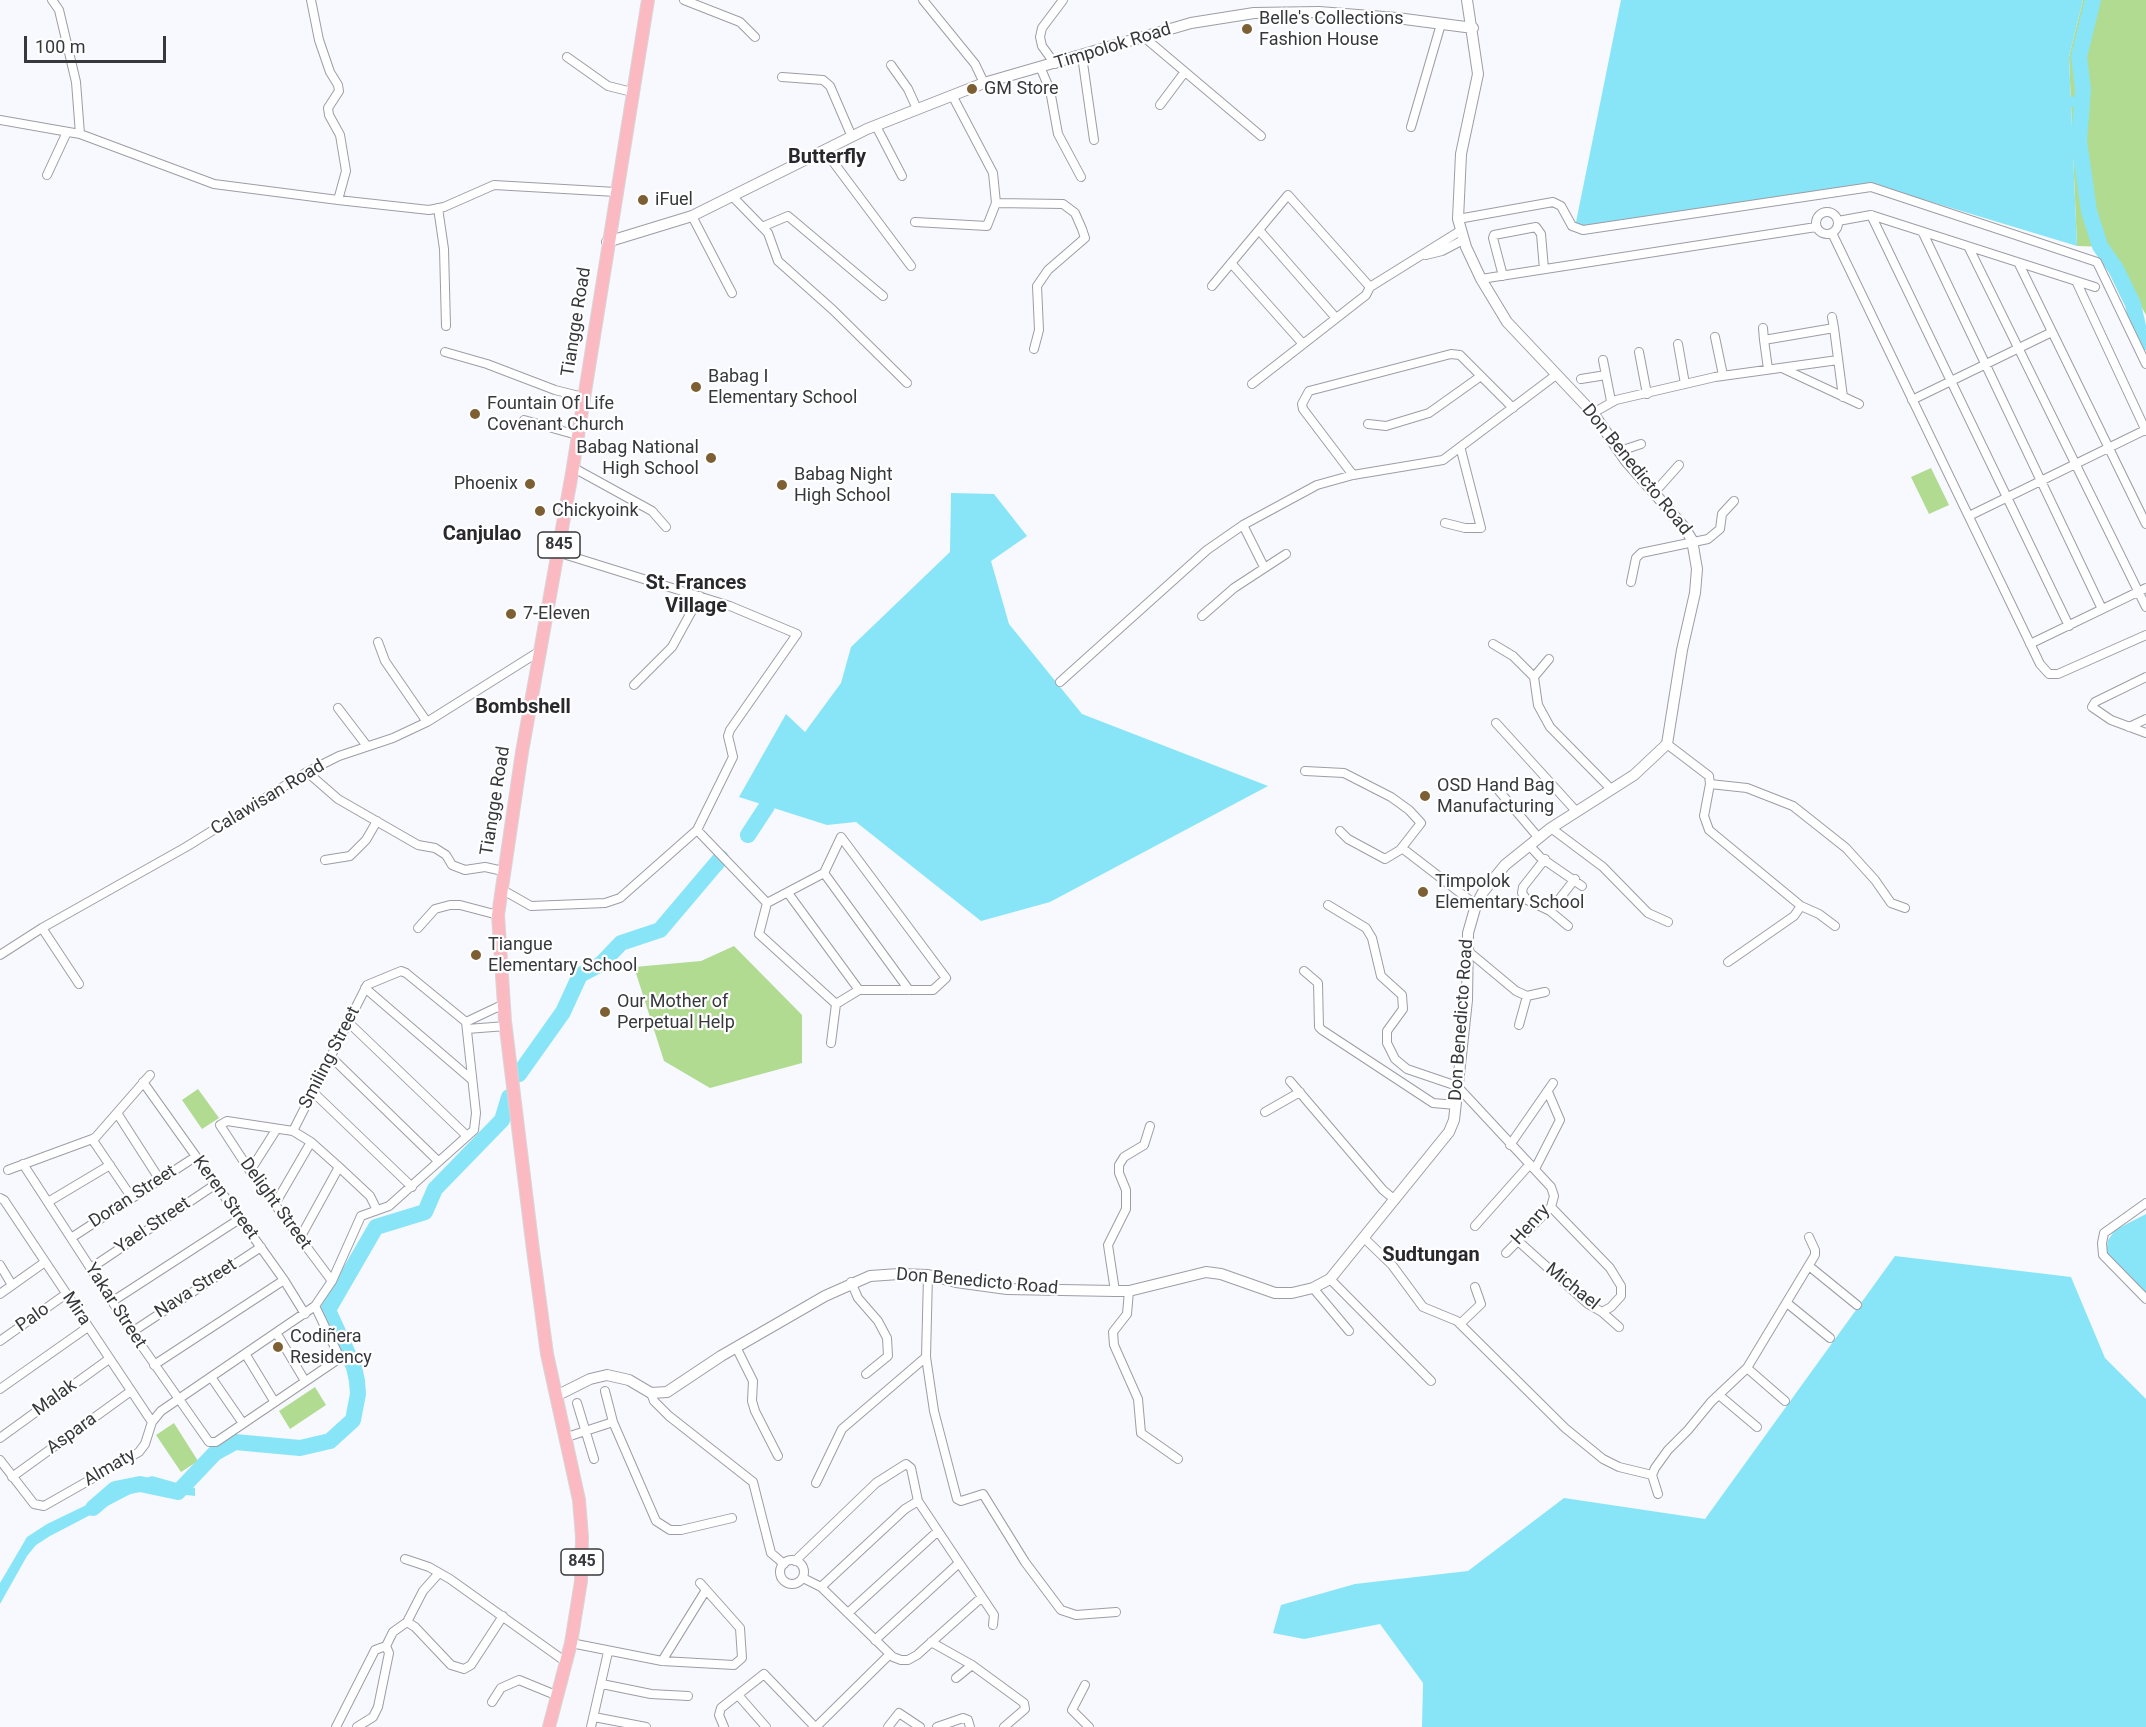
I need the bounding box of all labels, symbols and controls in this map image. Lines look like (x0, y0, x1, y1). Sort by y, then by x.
place label: Belle's Collections Fashion House (1259, 8, 1404, 50)
street label: Timpolok Road (1052, 19, 1174, 75)
marker: Belle's Collections Fashion House (1240, 22, 1254, 36)
scale bar (27, 24, 170, 62)
text: 100 m (35, 36, 86, 57)
place label: GM Store (984, 78, 1059, 100)
marker: GM Store (965, 82, 979, 96)
district label: Butterfly (788, 146, 866, 170)
place label: iFuel (655, 189, 693, 211)
marker: iFuel (636, 193, 650, 207)
street label: Tiangge Road (558, 266, 596, 378)
place label: Babag I Elementary School (708, 366, 857, 409)
marker: Babag I Elementary School (689, 380, 703, 394)
place label: Fountain Of Life Covenant Church (487, 393, 624, 436)
street label: Don Benedicto Road (1576, 400, 1696, 540)
marker: Fountain Of Life Covenant Church (468, 407, 482, 421)
place label: Babag National High School (576, 437, 699, 480)
marker: Babag National High School (704, 451, 718, 465)
place label: Babag Night High School (794, 464, 893, 506)
place label: Phoenix (454, 473, 518, 495)
marker: Phoenix (523, 477, 537, 491)
marker: Babag Night High School (775, 478, 789, 492)
place label: Chickyoink (552, 500, 639, 522)
marker: Chickyoink (533, 504, 547, 518)
district label: Canjulao (443, 523, 521, 547)
road number: 845 (538, 532, 580, 558)
district label: St. Frances Village (646, 572, 746, 619)
place label: 7-Eleven (523, 603, 590, 625)
marker: 7-Eleven (504, 607, 518, 621)
district label: Bombshell (475, 696, 571, 720)
street label: Tiangge Road (477, 745, 515, 857)
street label: Calawisan Road (207, 756, 329, 840)
place label: OSD Hand Bag Manufacturing (1437, 775, 1555, 818)
marker: OSD Hand Bag Manufacturing (1418, 789, 1432, 803)
place label: Timpolok Elementary School (1435, 871, 1584, 914)
marker: Timpolok Elementary School (1416, 885, 1430, 899)
place label: Tiangue Elementary School (488, 934, 637, 976)
street label: Don Benedicto Road (1446, 938, 1478, 1102)
marker: Tiangue Elementary School (469, 948, 483, 962)
place label: Our Mother of Perpetual Help (617, 991, 735, 1034)
street label: Smiling Street (295, 1003, 365, 1113)
marker: Our Mother of Perpetual Help (598, 1005, 612, 1019)
street label: Keren Street (187, 1152, 263, 1244)
street label: Delight Street (235, 1154, 315, 1254)
street label: Doran Street (85, 1161, 181, 1233)
street label: Yael Street (111, 1193, 195, 1259)
street label: Henry (1507, 1200, 1555, 1250)
district label: Sudtungan (1382, 1244, 1480, 1268)
street label: Nava Street (151, 1255, 241, 1323)
street label: Yakar Street (80, 1259, 150, 1353)
street label: Michael (1541, 1259, 1603, 1315)
street label: Don Benedicto Road (895, 1264, 1059, 1300)
street label: Mira (57, 1288, 95, 1330)
street label: Palo (12, 1299, 54, 1337)
place label: Codiñera Residency (290, 1326, 372, 1368)
marker: Codiñera Residency (271, 1340, 285, 1354)
street label: Malak (29, 1375, 81, 1421)
street label: Aspara (43, 1409, 101, 1459)
street label: Almaty (80, 1445, 140, 1491)
road number: 845 (561, 1549, 603, 1575)

